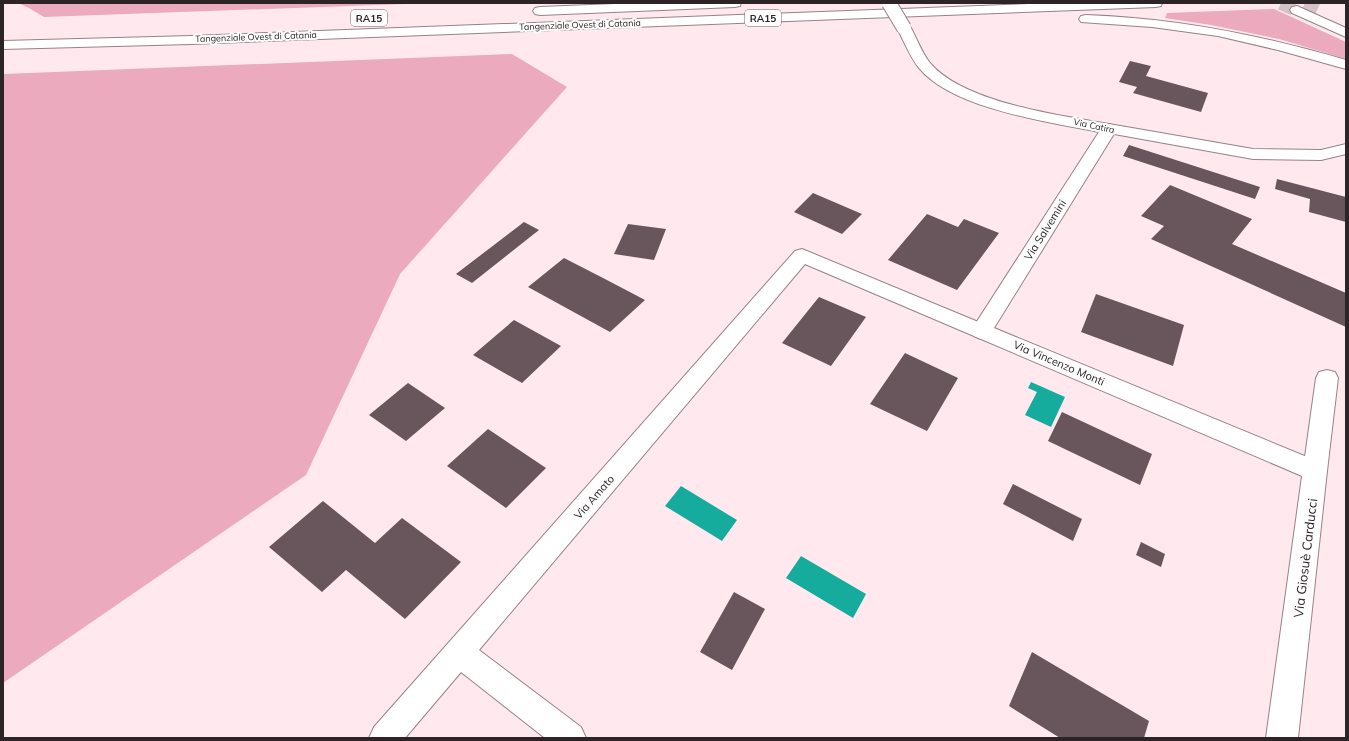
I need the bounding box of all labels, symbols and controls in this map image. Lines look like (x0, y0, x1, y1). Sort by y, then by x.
road number: RA15 (351, 10, 387, 26)
road number: RA15 (745, 10, 781, 26)
street label: Tangenziale Ovest di Catania (519, 17, 641, 32)
street label: Tangenziale Ovest di Catania (195, 29, 317, 44)
street label: Via Catira (1073, 116, 1116, 135)
street label: Via Salvemini (1021, 197, 1069, 263)
street label: Via Vincenzo Monti (1011, 337, 1107, 389)
street label: Via Amato (571, 472, 617, 522)
street label: Via Giosuè Carducci (1290, 497, 1320, 619)

